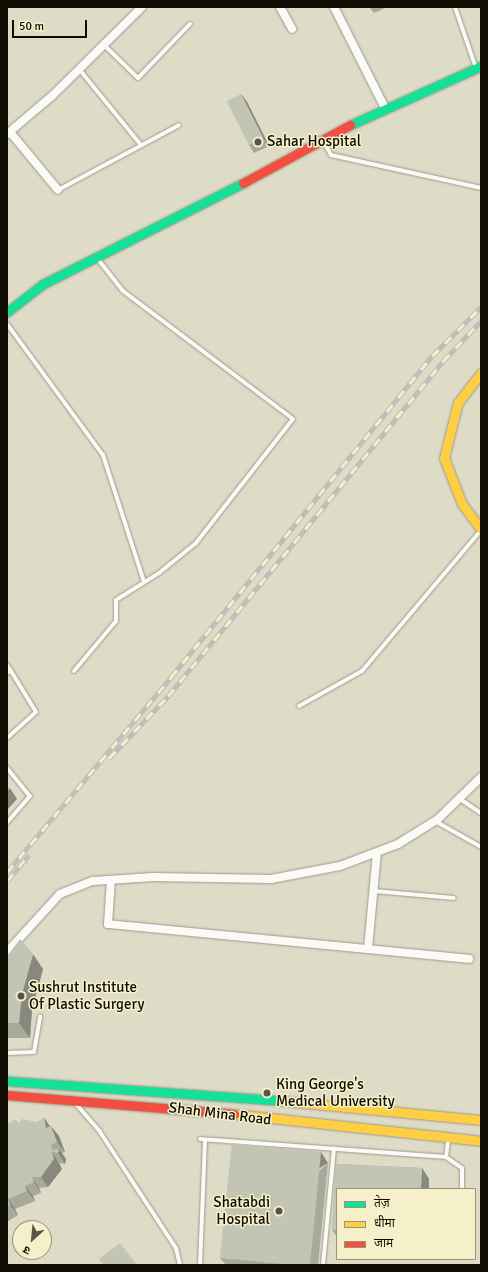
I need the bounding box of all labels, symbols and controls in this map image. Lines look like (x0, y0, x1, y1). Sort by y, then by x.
scale bar (14, 12, 89, 38)
text: 50 m (19, 19, 44, 34)
place label: Sahar Hospital (267, 133, 361, 151)
marker: Sahar Hospital (252, 136, 264, 148)
place label: Sushrut Institute Of Plastic Surgery (29, 978, 144, 1013)
marker: Sushrut Institute Of Plastic Surgery (16, 991, 26, 1001)
place label: King George's Medical University (276, 1075, 395, 1110)
marker: King George's Medical University (261, 1087, 273, 1099)
street label: Shah Mina Road (168, 1099, 272, 1129)
legend (336, 1188, 476, 1260)
place label: Shatabdi Hospital (213, 1193, 270, 1228)
text: तेज़ (374, 1196, 390, 1211)
marker: Shatabdi Hospital (273, 1205, 285, 1217)
text: धीमा (374, 1216, 395, 1231)
north arrow (12, 1220, 52, 1260)
text: जाम (374, 1236, 393, 1251)
text: उ (21, 1243, 33, 1257)

